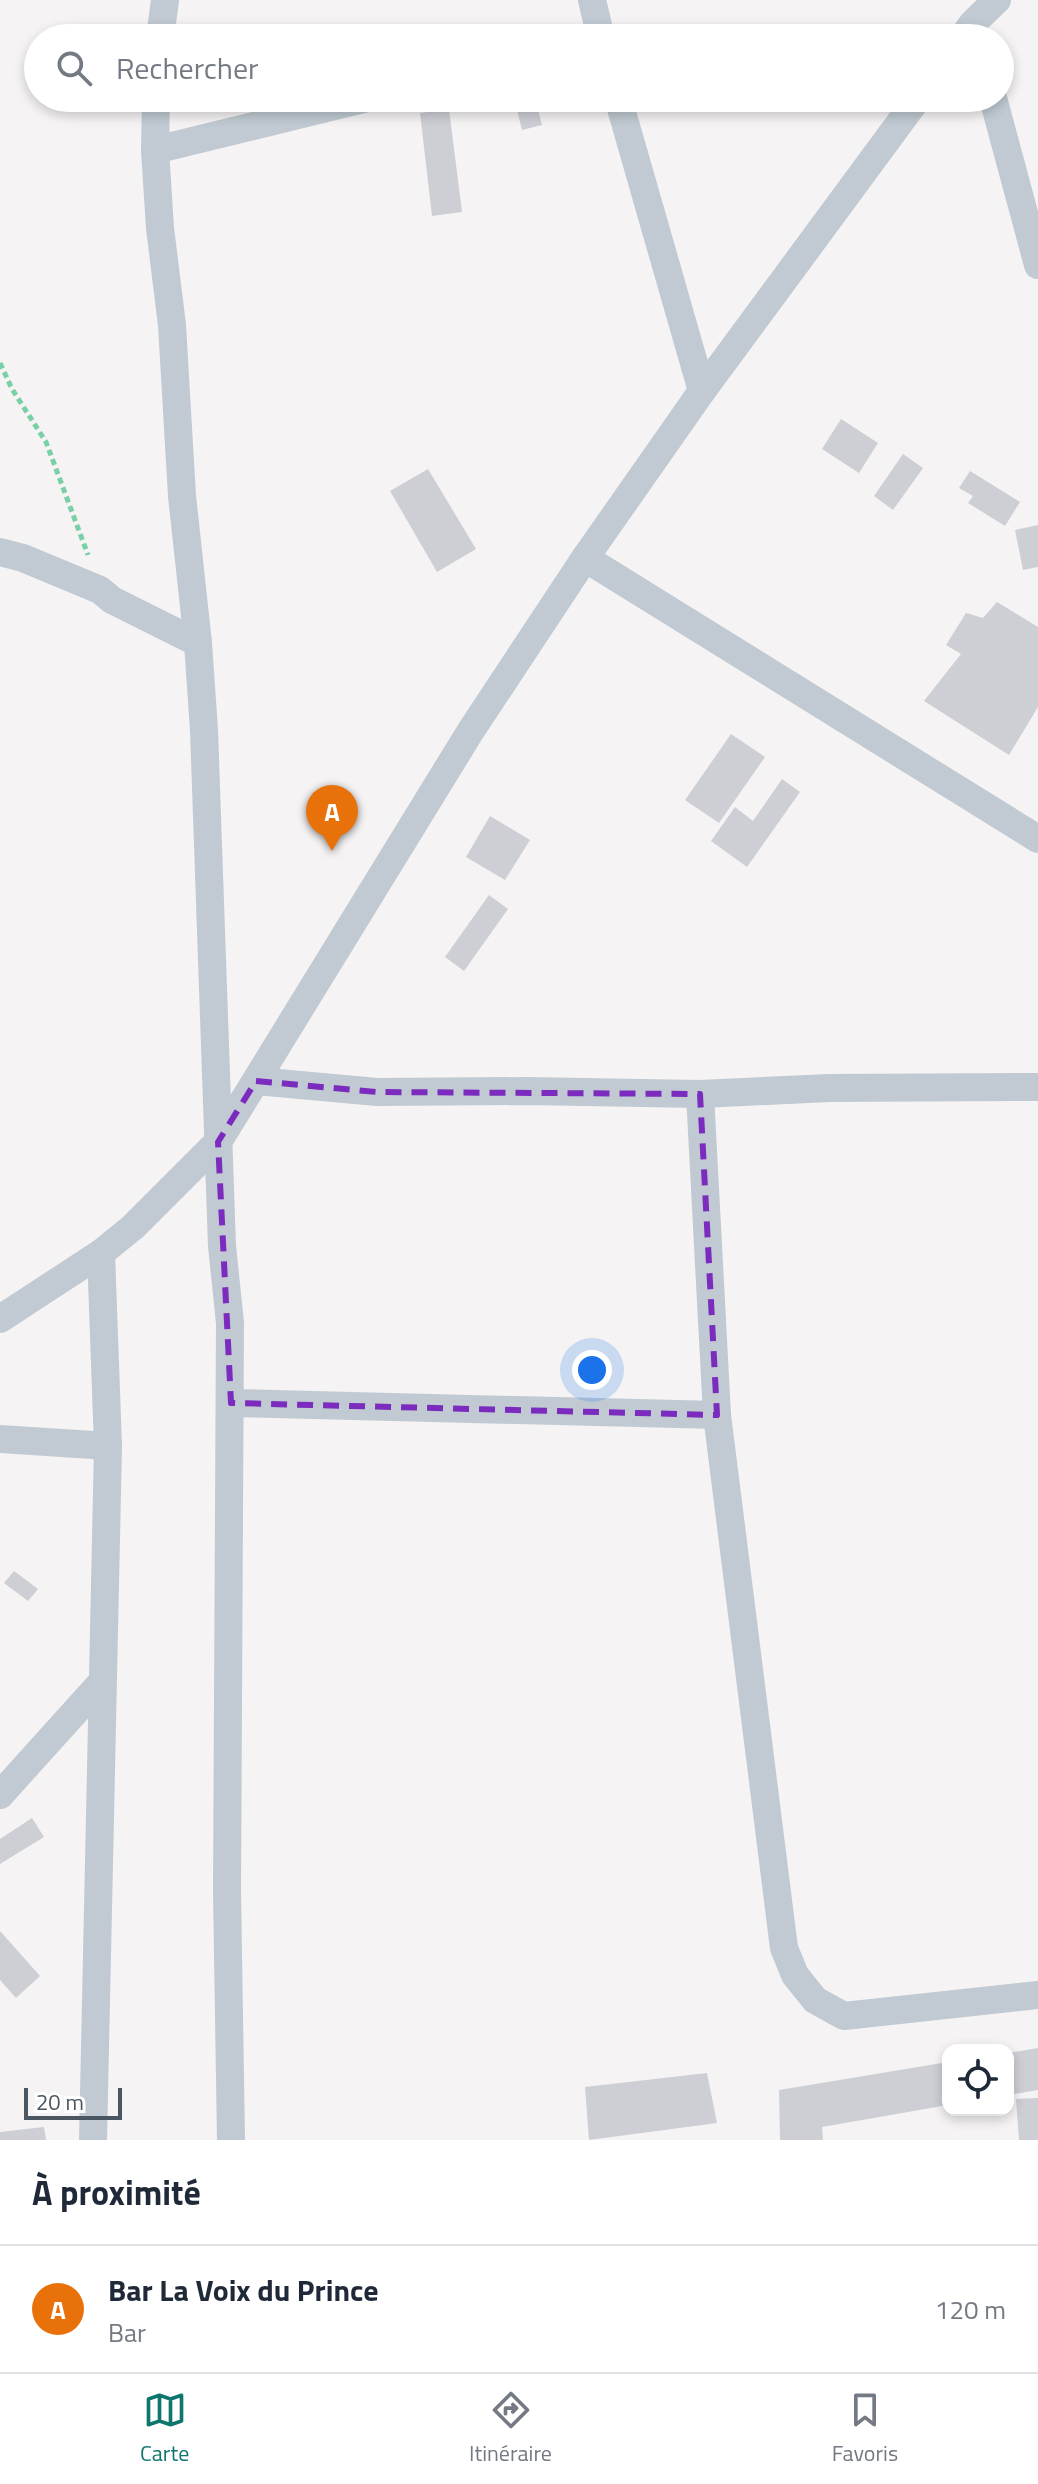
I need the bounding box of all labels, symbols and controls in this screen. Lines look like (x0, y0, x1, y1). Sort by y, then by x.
search box (24, 24, 1014, 112)
text: Rechercher (116, 45, 259, 91)
icon: search (52, 46, 96, 90)
pin: A (306, 785, 358, 851)
your location (572, 1350, 612, 1390)
map controls (942, 2044, 1014, 2116)
button: locate (942, 2044, 1014, 2116)
scale bar (24, 2084, 122, 2120)
text: 20 m (36, 2085, 84, 2119)
text: À proximité (32, 2166, 201, 2218)
text: Bar La Voix du Prince (108, 2267, 379, 2313)
text: A (50, 2290, 66, 2329)
text: 120 m (935, 2290, 1006, 2329)
text: Bar (108, 2313, 146, 2352)
tab: Carte (140, 2388, 189, 2470)
tab: Itinéraire (469, 2388, 552, 2470)
tab: Favoris (832, 2388, 898, 2470)

